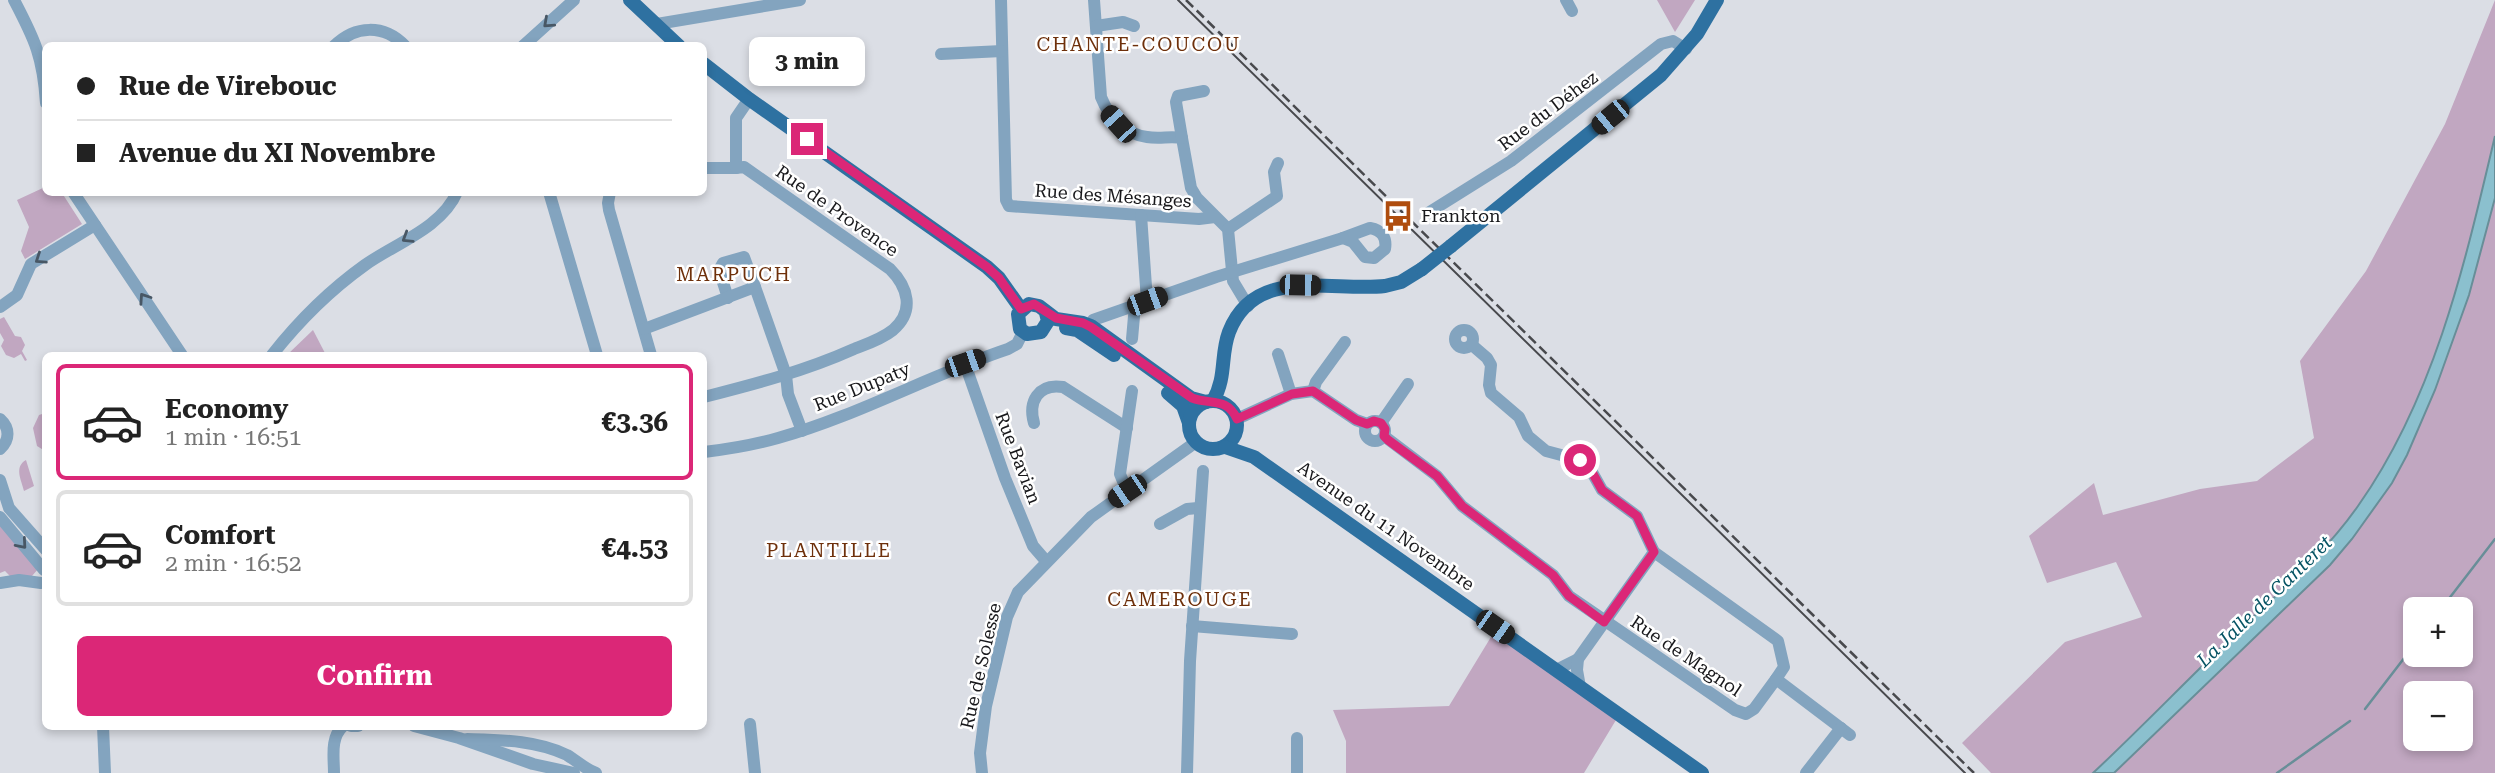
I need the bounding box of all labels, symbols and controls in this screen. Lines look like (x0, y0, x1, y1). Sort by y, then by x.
one-way arrow (543, 15, 556, 27)
district label: CHANTE-COUCOU (1037, 33, 1241, 56)
callout: 3 min (749, 38, 865, 86)
text: 3 min (775, 48, 839, 75)
street label: Rue du Déhez (1494, 66, 1602, 155)
text: Rue de Virebouc (119, 71, 337, 101)
car (1588, 96, 1633, 138)
car (1097, 101, 1140, 147)
route end (791, 123, 823, 155)
text: Avenue du XI Novembre (119, 138, 436, 168)
street label: Rue de Provence (772, 160, 903, 261)
street label: Rue des Mésanges (1034, 180, 1192, 211)
bus stop icon: Frankton (1381, 199, 1415, 233)
place label: Frankton (1421, 205, 1501, 226)
one-way arrow (402, 229, 415, 242)
one-way arrow (35, 251, 48, 263)
district label: MARPUCH (676, 263, 792, 286)
car (1279, 274, 1322, 296)
car (1124, 284, 1171, 318)
one-way arrow (139, 293, 152, 306)
car (942, 346, 989, 380)
street label: Rue Dupaty (811, 358, 913, 415)
icon: car (81, 391, 144, 454)
text: Economy (165, 394, 288, 424)
text: €3.36 (602, 407, 668, 437)
street label: Rue Bavian (991, 409, 1046, 507)
text: 1 min · 16:51 (165, 424, 302, 451)
route start (1564, 444, 1596, 476)
street label: Avenue du 11 Novembre (1294, 457, 1479, 595)
car (1104, 471, 1151, 511)
icon: car (81, 517, 144, 580)
text: Comfort (165, 520, 275, 550)
water label: La Jalle de Canteret (2191, 531, 2337, 673)
text: €4.53 (602, 533, 668, 563)
one-way arrow (13, 536, 26, 549)
district label: PLANTILLE (766, 539, 892, 562)
text: 2 min · 16:52 (165, 550, 302, 577)
district label: CAMEROUGE (1107, 588, 1253, 611)
map controls (2403, 597, 2473, 751)
button: + (2403, 597, 2473, 667)
street label: Rue de Solesse (956, 601, 1005, 731)
car (1472, 606, 1519, 648)
street label: Rue de Magnol (1627, 611, 1746, 701)
button: Confirm (77, 636, 672, 716)
button: − (2403, 681, 2473, 751)

